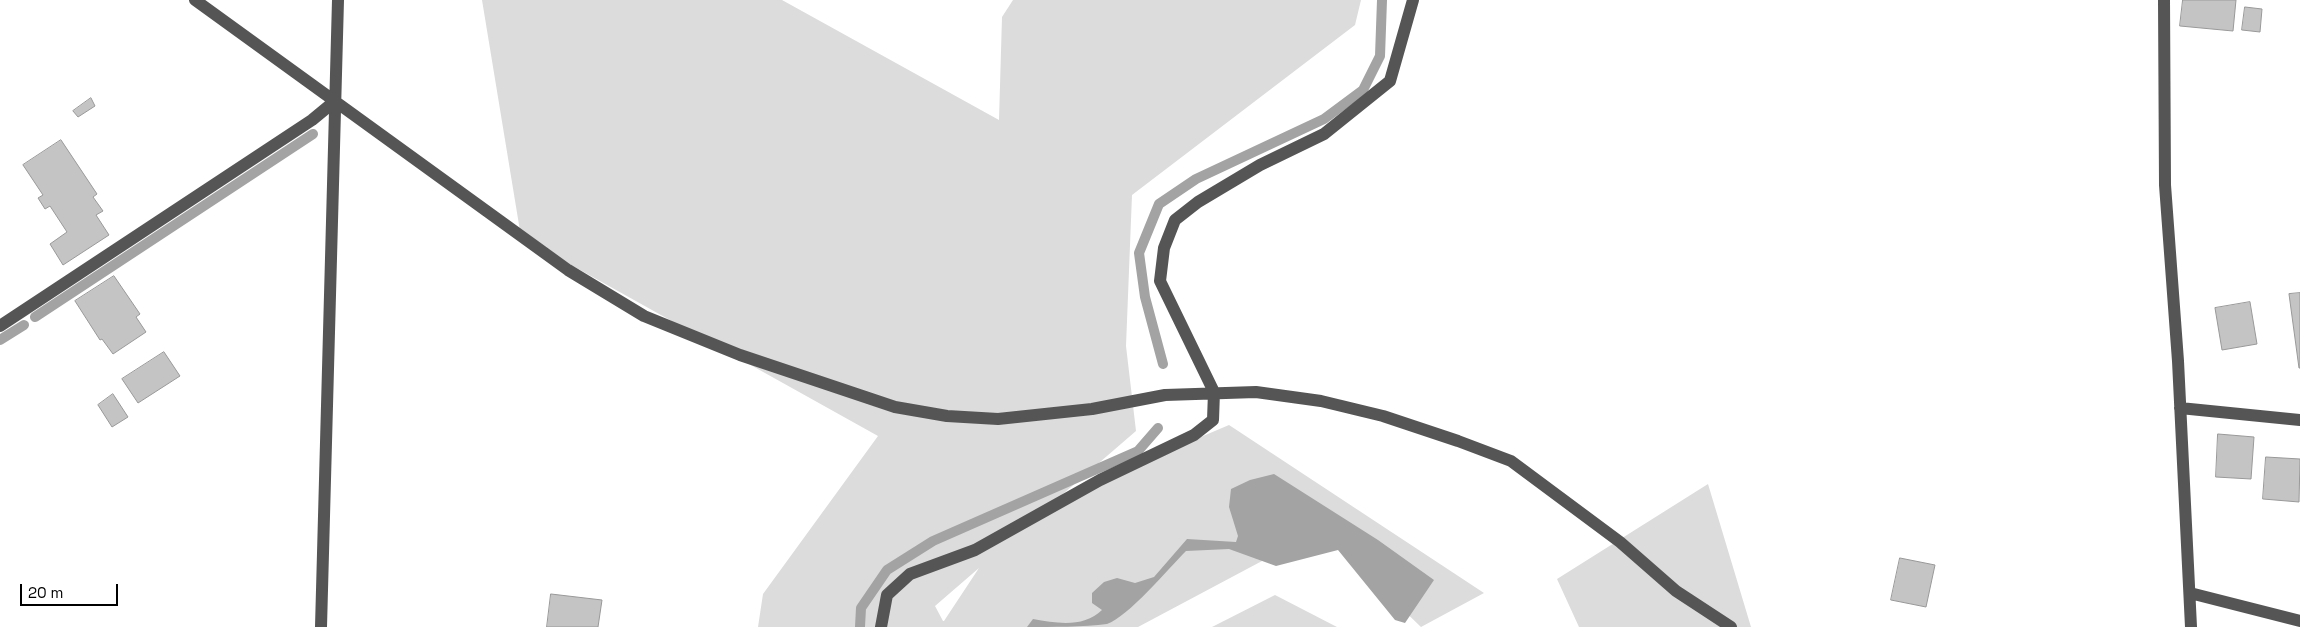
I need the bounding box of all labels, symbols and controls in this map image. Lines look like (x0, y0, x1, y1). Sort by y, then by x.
scale bar (22, 574, 120, 606)
text: 20 m (28, 583, 63, 602)

